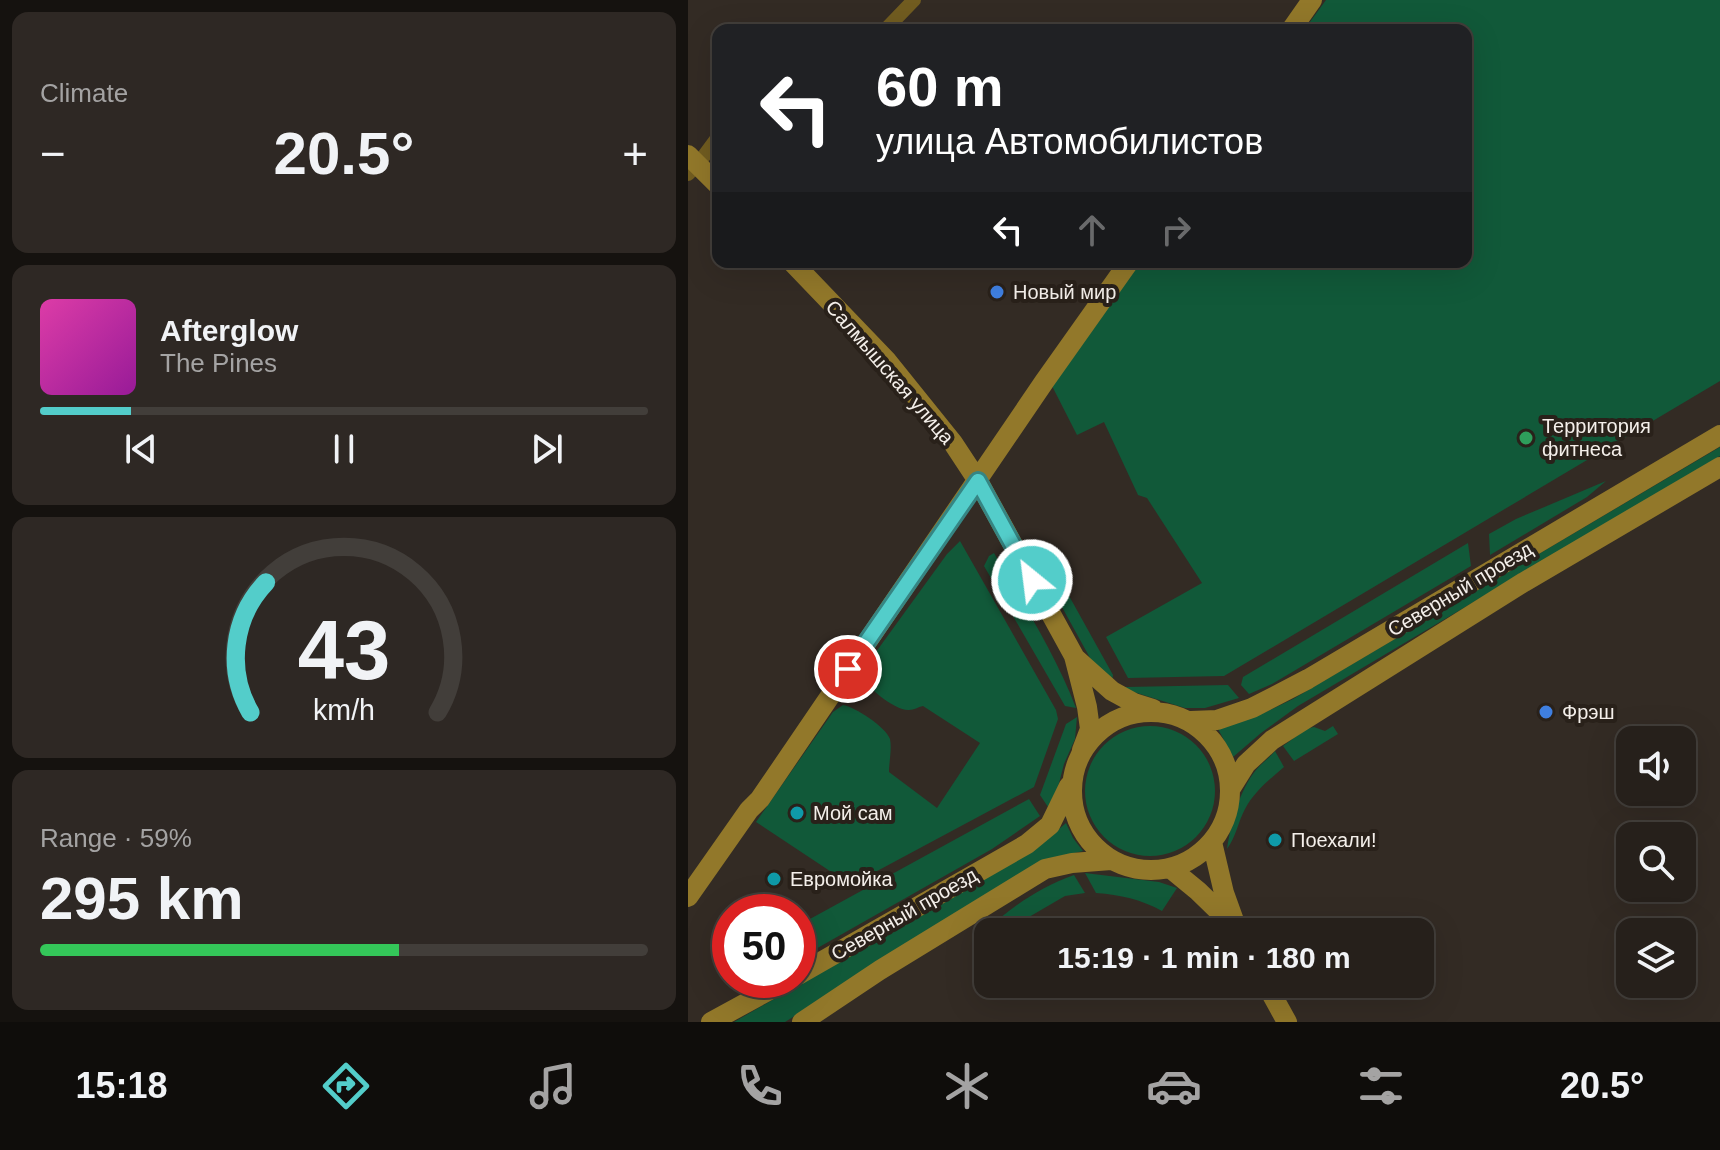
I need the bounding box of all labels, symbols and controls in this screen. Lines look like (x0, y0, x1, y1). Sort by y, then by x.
text: 60 m (876, 55, 1004, 118)
icon: left (744, 56, 848, 160)
text: Climate (40, 78, 128, 108)
text: 20.5° (274, 120, 414, 187)
text: улица Автомобилистов (876, 121, 1263, 162)
text: − (40, 129, 66, 178)
text: + (622, 129, 648, 178)
icon: left (986, 208, 1030, 252)
icon: ahead (1070, 208, 1114, 252)
icon: right (1154, 208, 1198, 252)
place label: Новый мир (1013, 281, 1116, 303)
marker: Новый мир (988, 283, 1006, 301)
street label: Салмышская улица (822, 296, 959, 449)
text: Afterglow (160, 314, 298, 347)
text: The Pines (160, 348, 277, 378)
place label: Территория фитнеса (1542, 415, 1651, 460)
icon: previous (119, 427, 163, 471)
icon: pause (322, 427, 366, 471)
icon: next (525, 427, 569, 471)
marker: Территория фитнеса (1517, 429, 1535, 447)
street label: Северный проезд (1384, 537, 1536, 641)
position arrow (990, 538, 1074, 622)
text: 43 (298, 604, 390, 697)
pin (814, 635, 882, 703)
icon: arrive (826, 647, 870, 691)
text: km/h (313, 694, 375, 726)
place label: Фрэш (1562, 701, 1615, 723)
marker: Фрэш (1537, 703, 1555, 721)
map controls (1616, 726, 1696, 998)
button: sound (1616, 726, 1696, 806)
place label: Мой сам (813, 802, 893, 824)
marker: Мой сам (788, 804, 806, 822)
button: search (1616, 822, 1696, 902)
text: Range · 59% (40, 823, 192, 853)
place label: Поехали! (1291, 829, 1376, 851)
marker: Поехали! (1266, 831, 1284, 849)
street label: Северный проезд (827, 863, 981, 965)
text: 295 km (40, 865, 244, 932)
place label: Евромойка (790, 868, 893, 890)
marker: Евромойка (765, 870, 783, 888)
speed limit sign: 50 (712, 894, 816, 998)
button: layers (1616, 918, 1696, 998)
text: 15:19 · 1 min · 180 m (1057, 941, 1351, 974)
icon: directions (318, 1058, 374, 1114)
icon: music (525, 1058, 581, 1114)
icon: phone (732, 1058, 788, 1114)
icon: climate (939, 1058, 995, 1114)
icon: car (1146, 1058, 1202, 1114)
icon: filters (1353, 1058, 1409, 1114)
text: 15:18 (75, 1065, 168, 1106)
text: 20.5° (1560, 1065, 1644, 1106)

